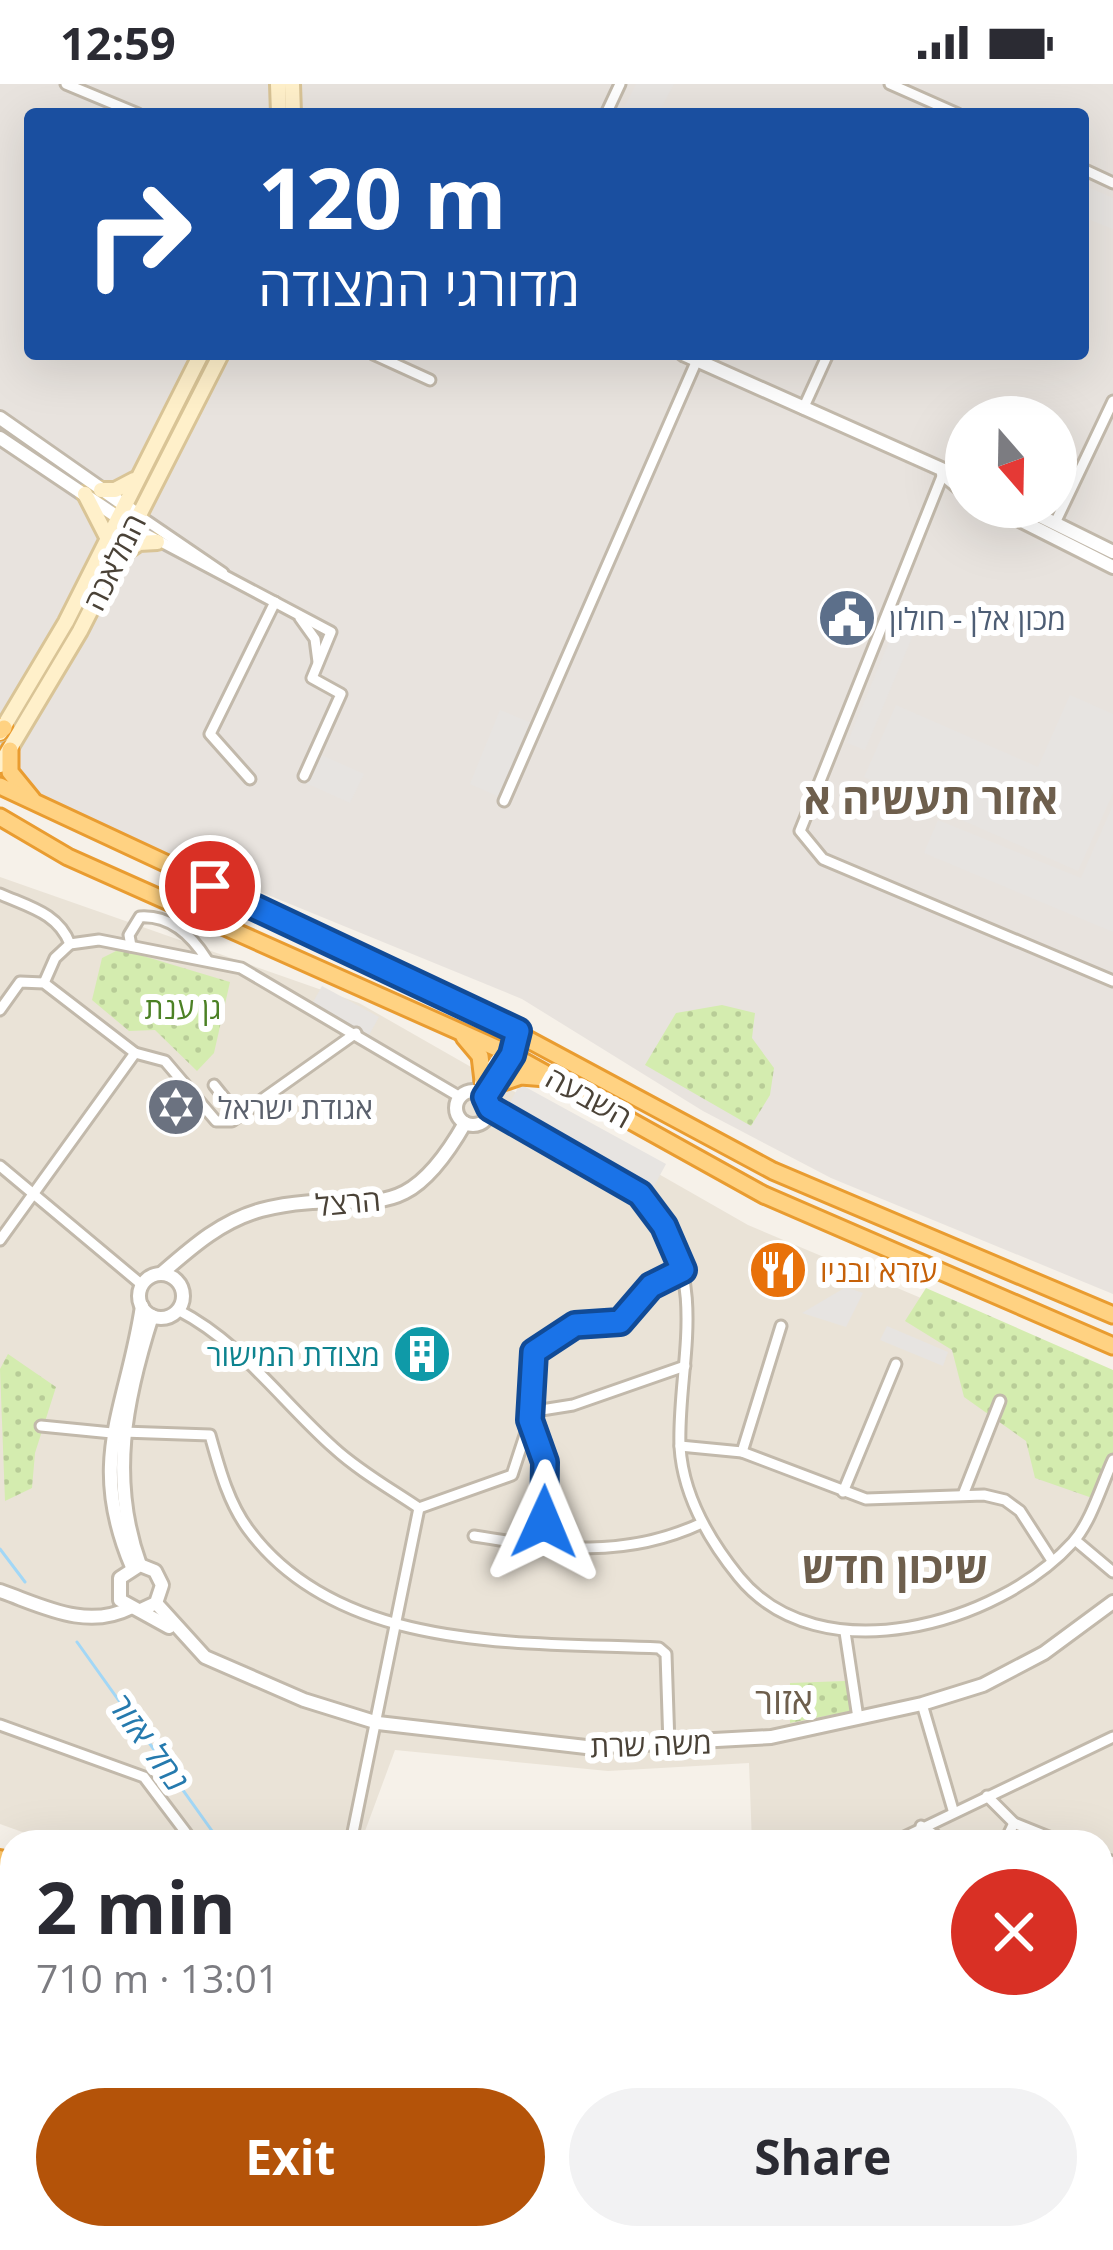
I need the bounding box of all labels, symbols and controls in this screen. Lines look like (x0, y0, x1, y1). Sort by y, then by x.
text: 12:59 (60, 12, 176, 73)
text: 120 m (258, 139, 506, 254)
icon: right (60, 156, 216, 312)
text: מדורגי המצודה (258, 248, 581, 322)
north arrow (945, 396, 1077, 528)
map controls (945, 396, 1077, 528)
street label: המלאכה (73, 507, 155, 617)
public building icon: מכון אלן - חולון (816, 587, 878, 649)
place label: מכון אלן - חולון (889, 598, 1066, 639)
district label: אזור תעשיה א (804, 769, 1058, 826)
pin (159, 835, 261, 937)
icon: arrive (177, 853, 243, 919)
park label: גן ענת (144, 987, 222, 1028)
street label: השבעה (539, 1057, 639, 1137)
synagogue icon: אגודת ישראל (145, 1076, 207, 1138)
place label: אגודת ישראל (218, 1087, 373, 1128)
street label: הרצל (314, 1179, 382, 1225)
restaurant icon: עזרא ובניו (747, 1239, 809, 1301)
place label: עזרא ובניו (820, 1250, 937, 1291)
building icon: מצודת המישור (391, 1323, 453, 1385)
place label: מצודת המישור (207, 1334, 380, 1375)
position arrow (481, 1459, 607, 1585)
district label: שיכון חדש (802, 1538, 988, 1595)
district label: אזור (755, 1676, 813, 1725)
water label: נחל אזור (98, 1684, 200, 1800)
street label: משה שרת (589, 1721, 713, 1767)
text: 2 min (36, 1857, 236, 1955)
button: close (951, 1869, 1077, 1995)
text: 710 m · 13:01 (36, 1951, 279, 2004)
button: Exit (36, 2088, 545, 2226)
button: Share (569, 2088, 1077, 2226)

